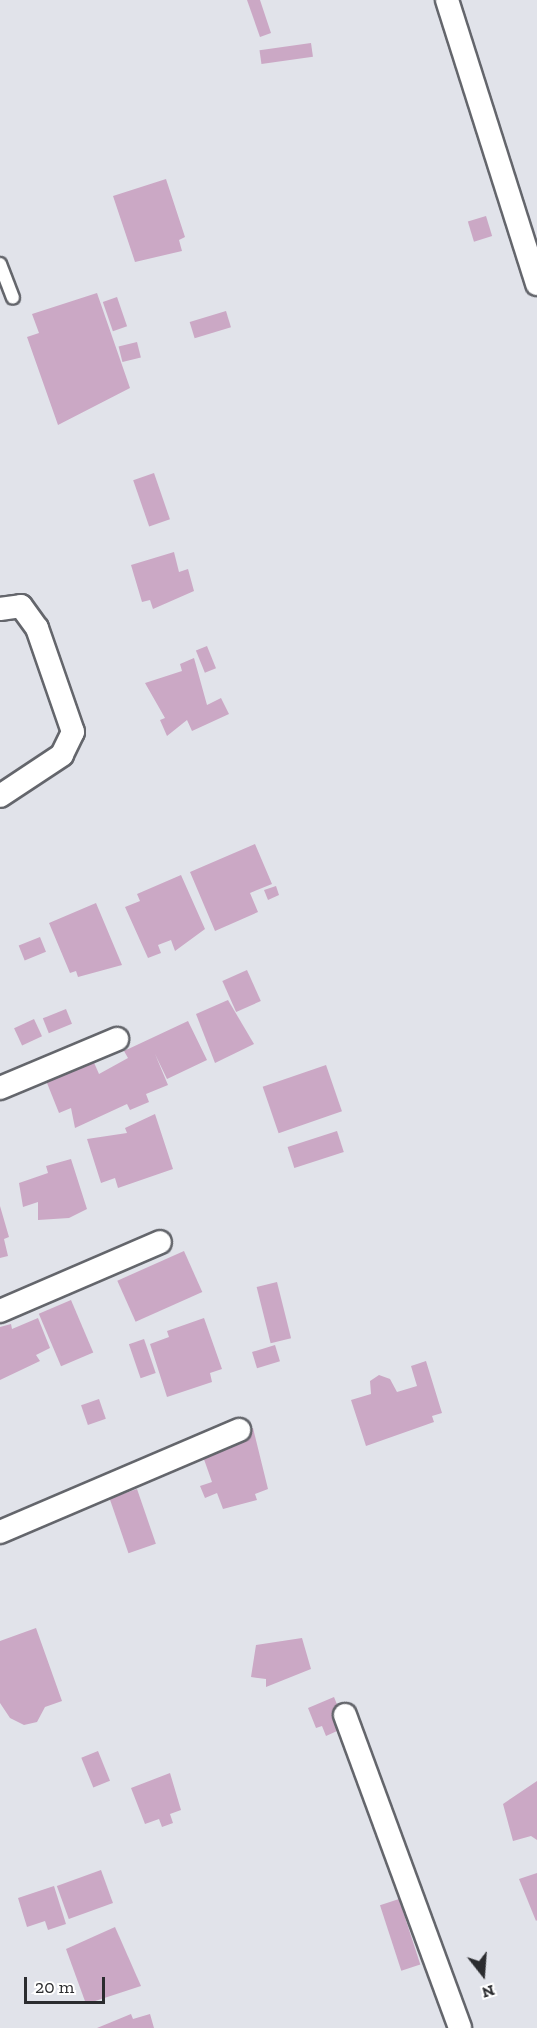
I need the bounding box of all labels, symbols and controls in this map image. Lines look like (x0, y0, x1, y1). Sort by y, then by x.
north arrow (453, 1944, 513, 2004)
scale bar (27, 1965, 108, 2003)
text: 20 m (35, 1976, 74, 1998)
text: N (480, 1981, 497, 2003)

